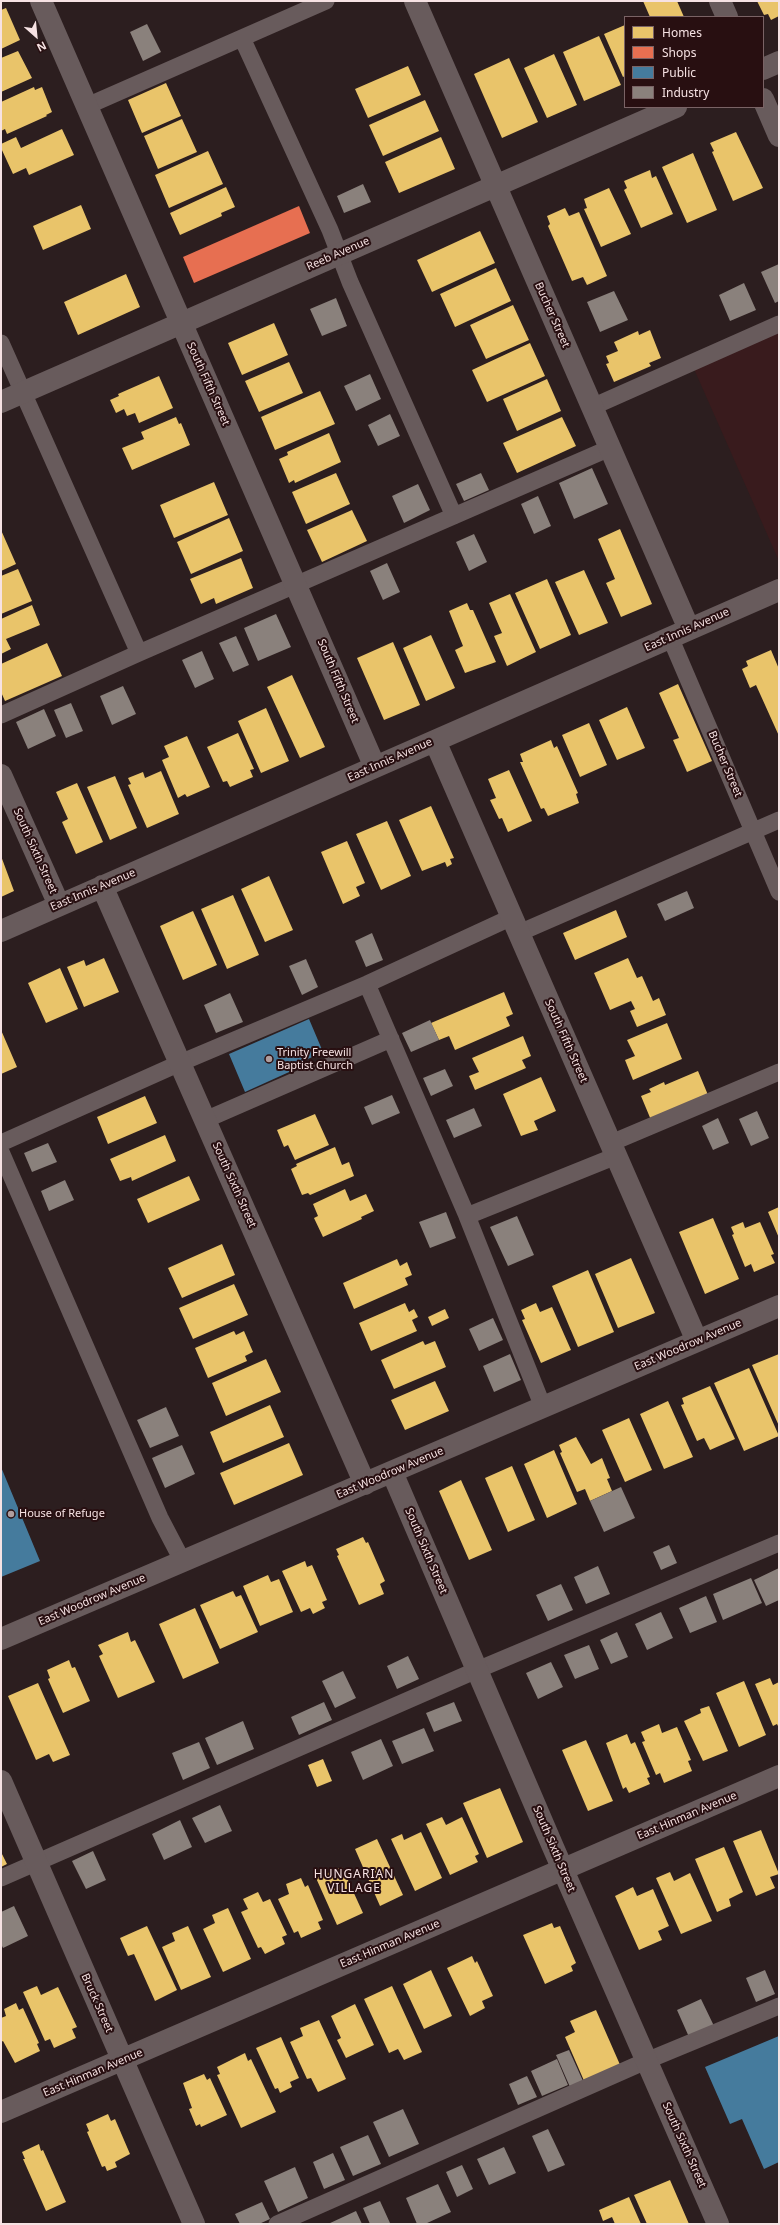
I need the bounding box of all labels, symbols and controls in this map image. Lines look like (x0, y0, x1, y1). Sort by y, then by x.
north arrow (16, 16, 56, 56)
legend (624, 16, 764, 108)
text: Homes (662, 24, 702, 41)
text: N (34, 38, 49, 56)
text: Shops (662, 44, 696, 61)
text: Public (662, 64, 696, 81)
text: Industry (662, 84, 709, 101)
street label: Reeb Avenue (304, 234, 372, 274)
street label: Bucher Street (532, 280, 572, 350)
street label: South Fifth Street (184, 340, 232, 428)
street label: East Innis Avenue (643, 605, 731, 655)
street label: South Fifth Street (314, 637, 362, 725)
street label: Bucher Street (705, 729, 745, 799)
street label: East Innis Avenue (346, 735, 434, 785)
street label: South Sixth Street (10, 806, 60, 896)
street label: East Innis Avenue (48, 866, 138, 914)
street label: South Fifth Street (542, 997, 590, 1085)
place label: Trinity Freewill Baptist Church (277, 1046, 353, 1072)
marker: Trinity Freewill Baptist Church (264, 1054, 274, 1064)
street label: South Sixth Street (209, 1140, 259, 1230)
street label: East Woodrow Avenue (632, 1316, 744, 1374)
street label: East Woodrow Avenue (334, 1444, 446, 1502)
street label: South Sixth Street (402, 1506, 450, 1596)
place label: House of Refuge (19, 1507, 105, 1521)
marker: House of Refuge (6, 1509, 16, 1519)
street label: East Woodrow Avenue (36, 1571, 148, 1629)
street label: East Hinman Avenue (635, 1789, 739, 1843)
street label: South Sixth Street (530, 1804, 578, 1894)
district label: HUNGARIAN VILLAGE (314, 1868, 394, 1896)
street label: East Hinman Avenue (338, 1917, 442, 1971)
street label: Bruck Street (78, 1971, 116, 2035)
street label: East Hinman Avenue (41, 2046, 145, 2100)
street label: South Sixth Street (659, 2100, 709, 2190)

